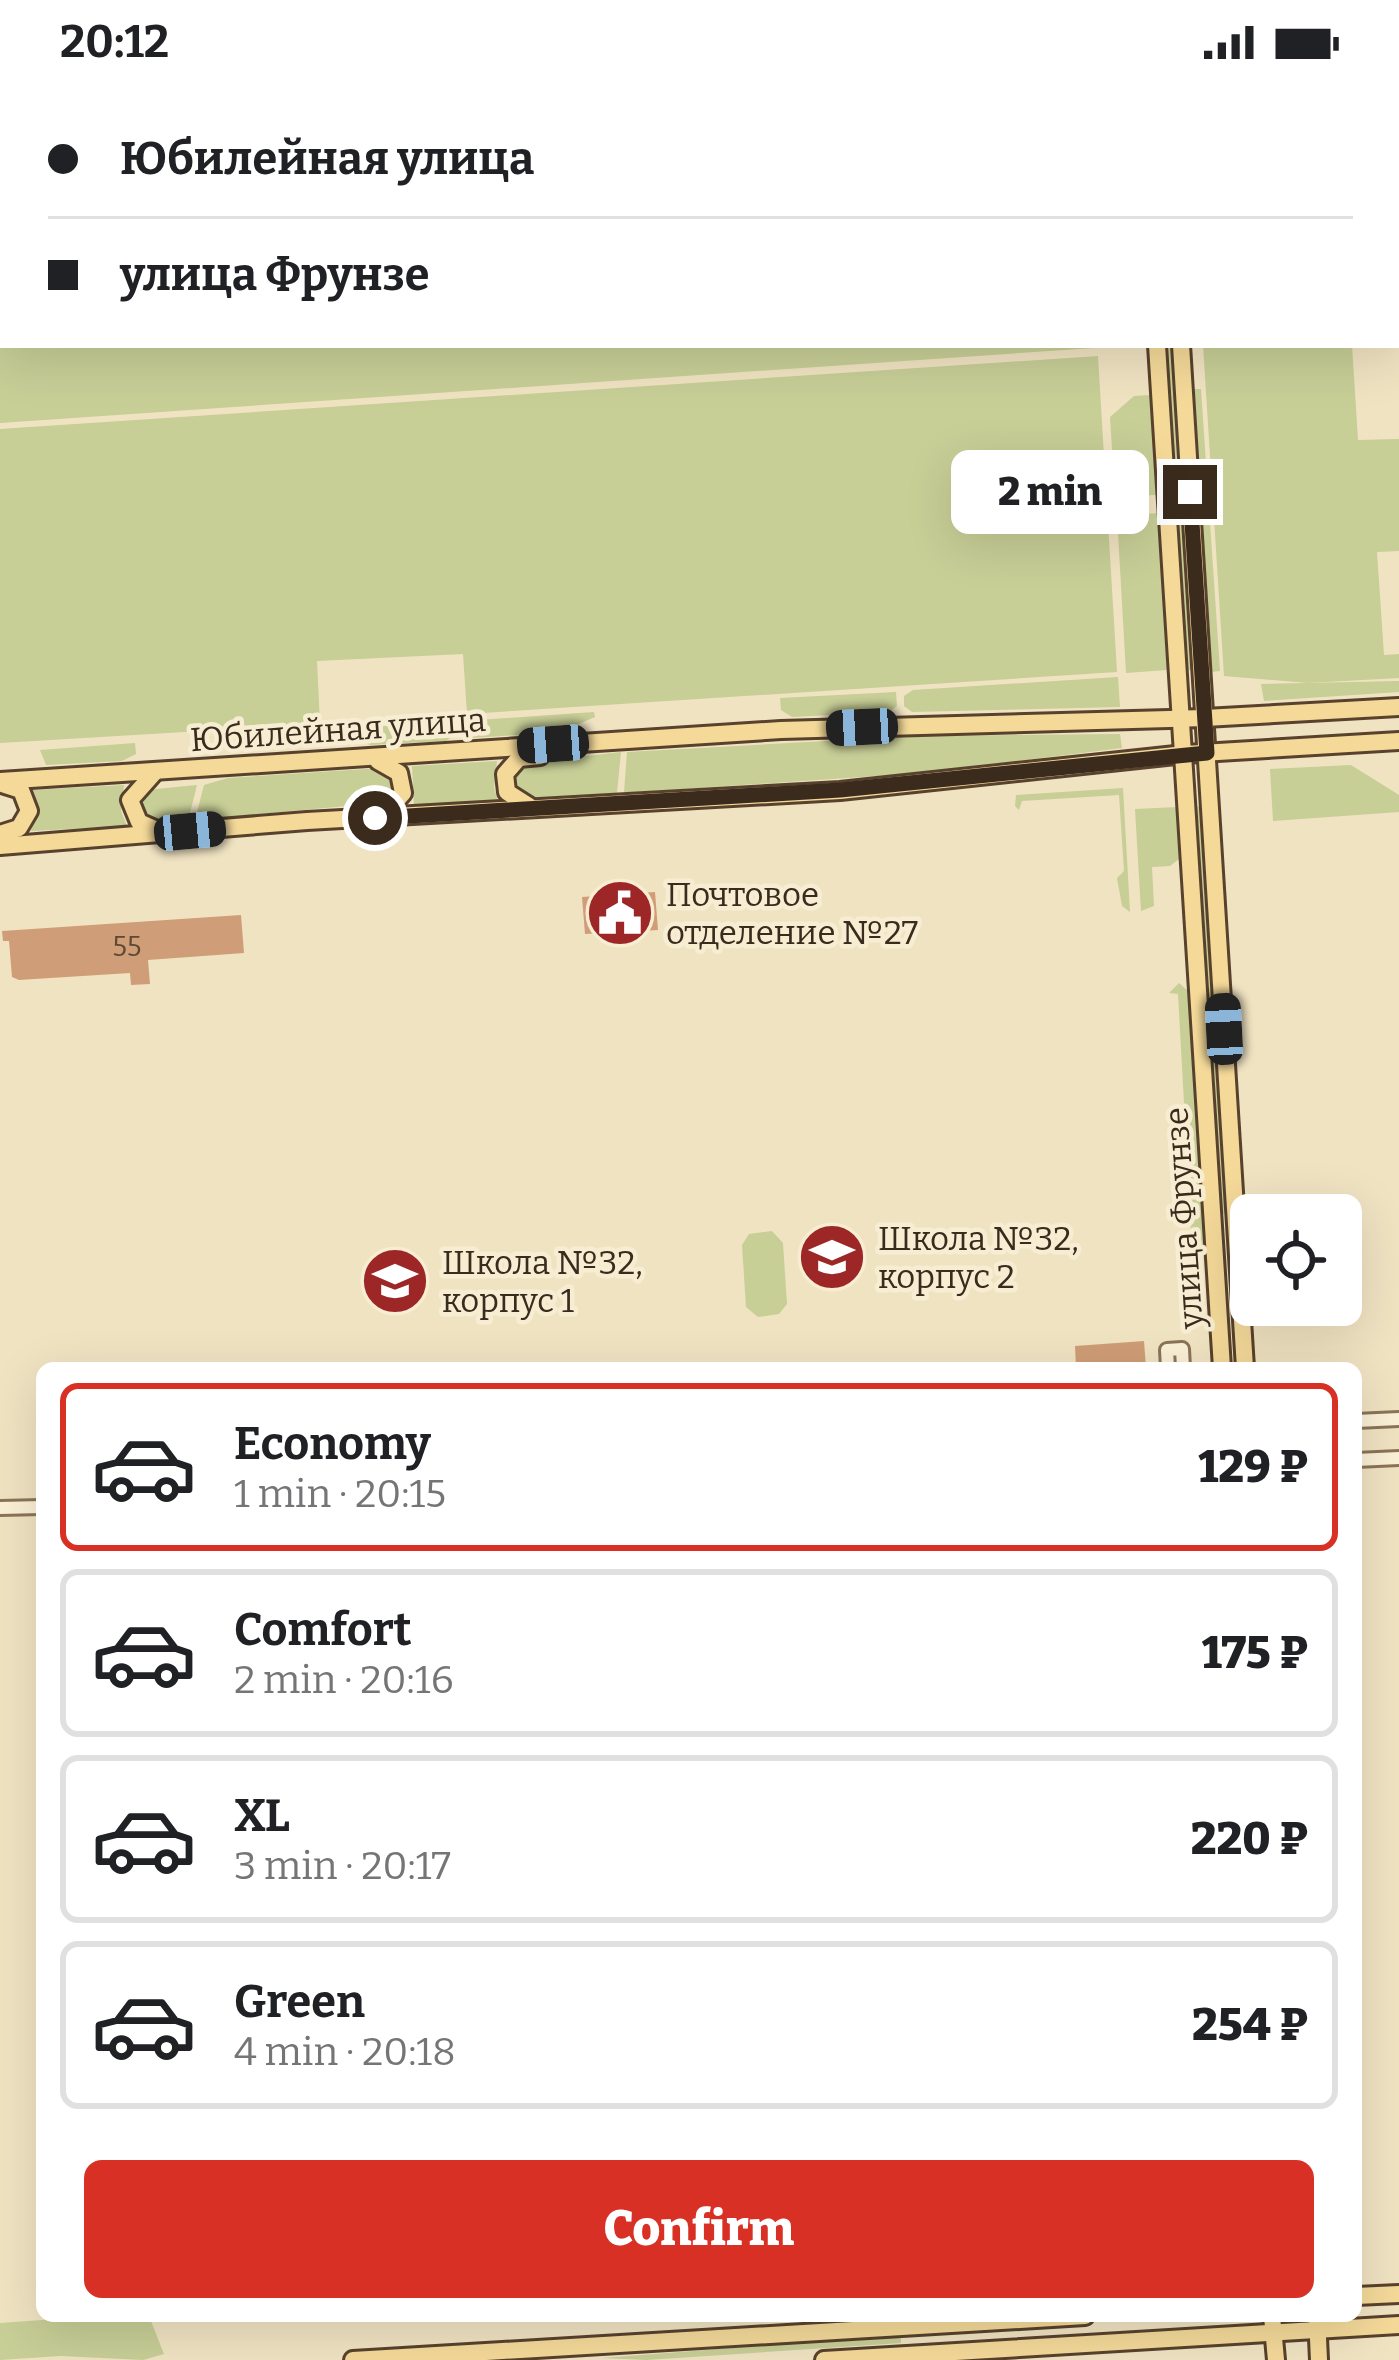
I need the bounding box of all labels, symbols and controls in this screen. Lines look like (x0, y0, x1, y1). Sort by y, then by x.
text: 20:12 (60, 15, 169, 69)
text: Юбилейная улица (120, 132, 534, 186)
text: улица Фрунзе (120, 248, 429, 302)
callout: 2 min (950, 450, 1148, 534)
route end (1163, 465, 1217, 519)
text: 2 min (998, 469, 1102, 515)
street label: Юбилейная улица (189, 700, 487, 760)
car (825, 707, 899, 747)
car (516, 724, 590, 764)
route start (348, 791, 402, 845)
car (153, 810, 227, 852)
place label: Почтовое отделение №27 (666, 875, 918, 953)
public building icon: Почтовое отделение №27 (585, 878, 655, 948)
house number: 55 (113, 931, 141, 963)
car (1204, 992, 1244, 1066)
street label: улица Фрунзе (1156, 1106, 1212, 1331)
map controls (1230, 1194, 1362, 1326)
button: locate (1230, 1194, 1362, 1326)
place label: Школа №32, корпус 2 (878, 1219, 1079, 1297)
school or university icon: Школа №32, корпус 2 (797, 1222, 867, 1292)
place label: Школа №32, корпус 1 (442, 1243, 643, 1321)
school or university icon: Школа №32, корпус 1 (360, 1246, 430, 1316)
icon: car (90, 1413, 198, 1521)
text: Economy (234, 1417, 431, 1471)
text: 129 ₽ (1198, 1440, 1308, 1494)
text: 1 min · 20:15 (234, 1471, 446, 1517)
icon: car (90, 1599, 198, 1707)
text: Comfort (234, 1603, 412, 1657)
text: 175 ₽ (1202, 1626, 1308, 1680)
text: 2 min · 20:16 (234, 1657, 454, 1703)
icon: car (90, 1785, 198, 1893)
text: XL (234, 1789, 290, 1843)
text: 220 ₽ (1191, 1812, 1308, 1866)
text: 3 min · 20:17 (234, 1843, 451, 1889)
icon: car (90, 1971, 198, 2079)
text: Green (234, 1975, 365, 2029)
text: 254 ₽ (1192, 1998, 1308, 2052)
text: 4 min · 20:18 (234, 2029, 456, 2075)
button: Confirm (84, 2160, 1314, 2298)

